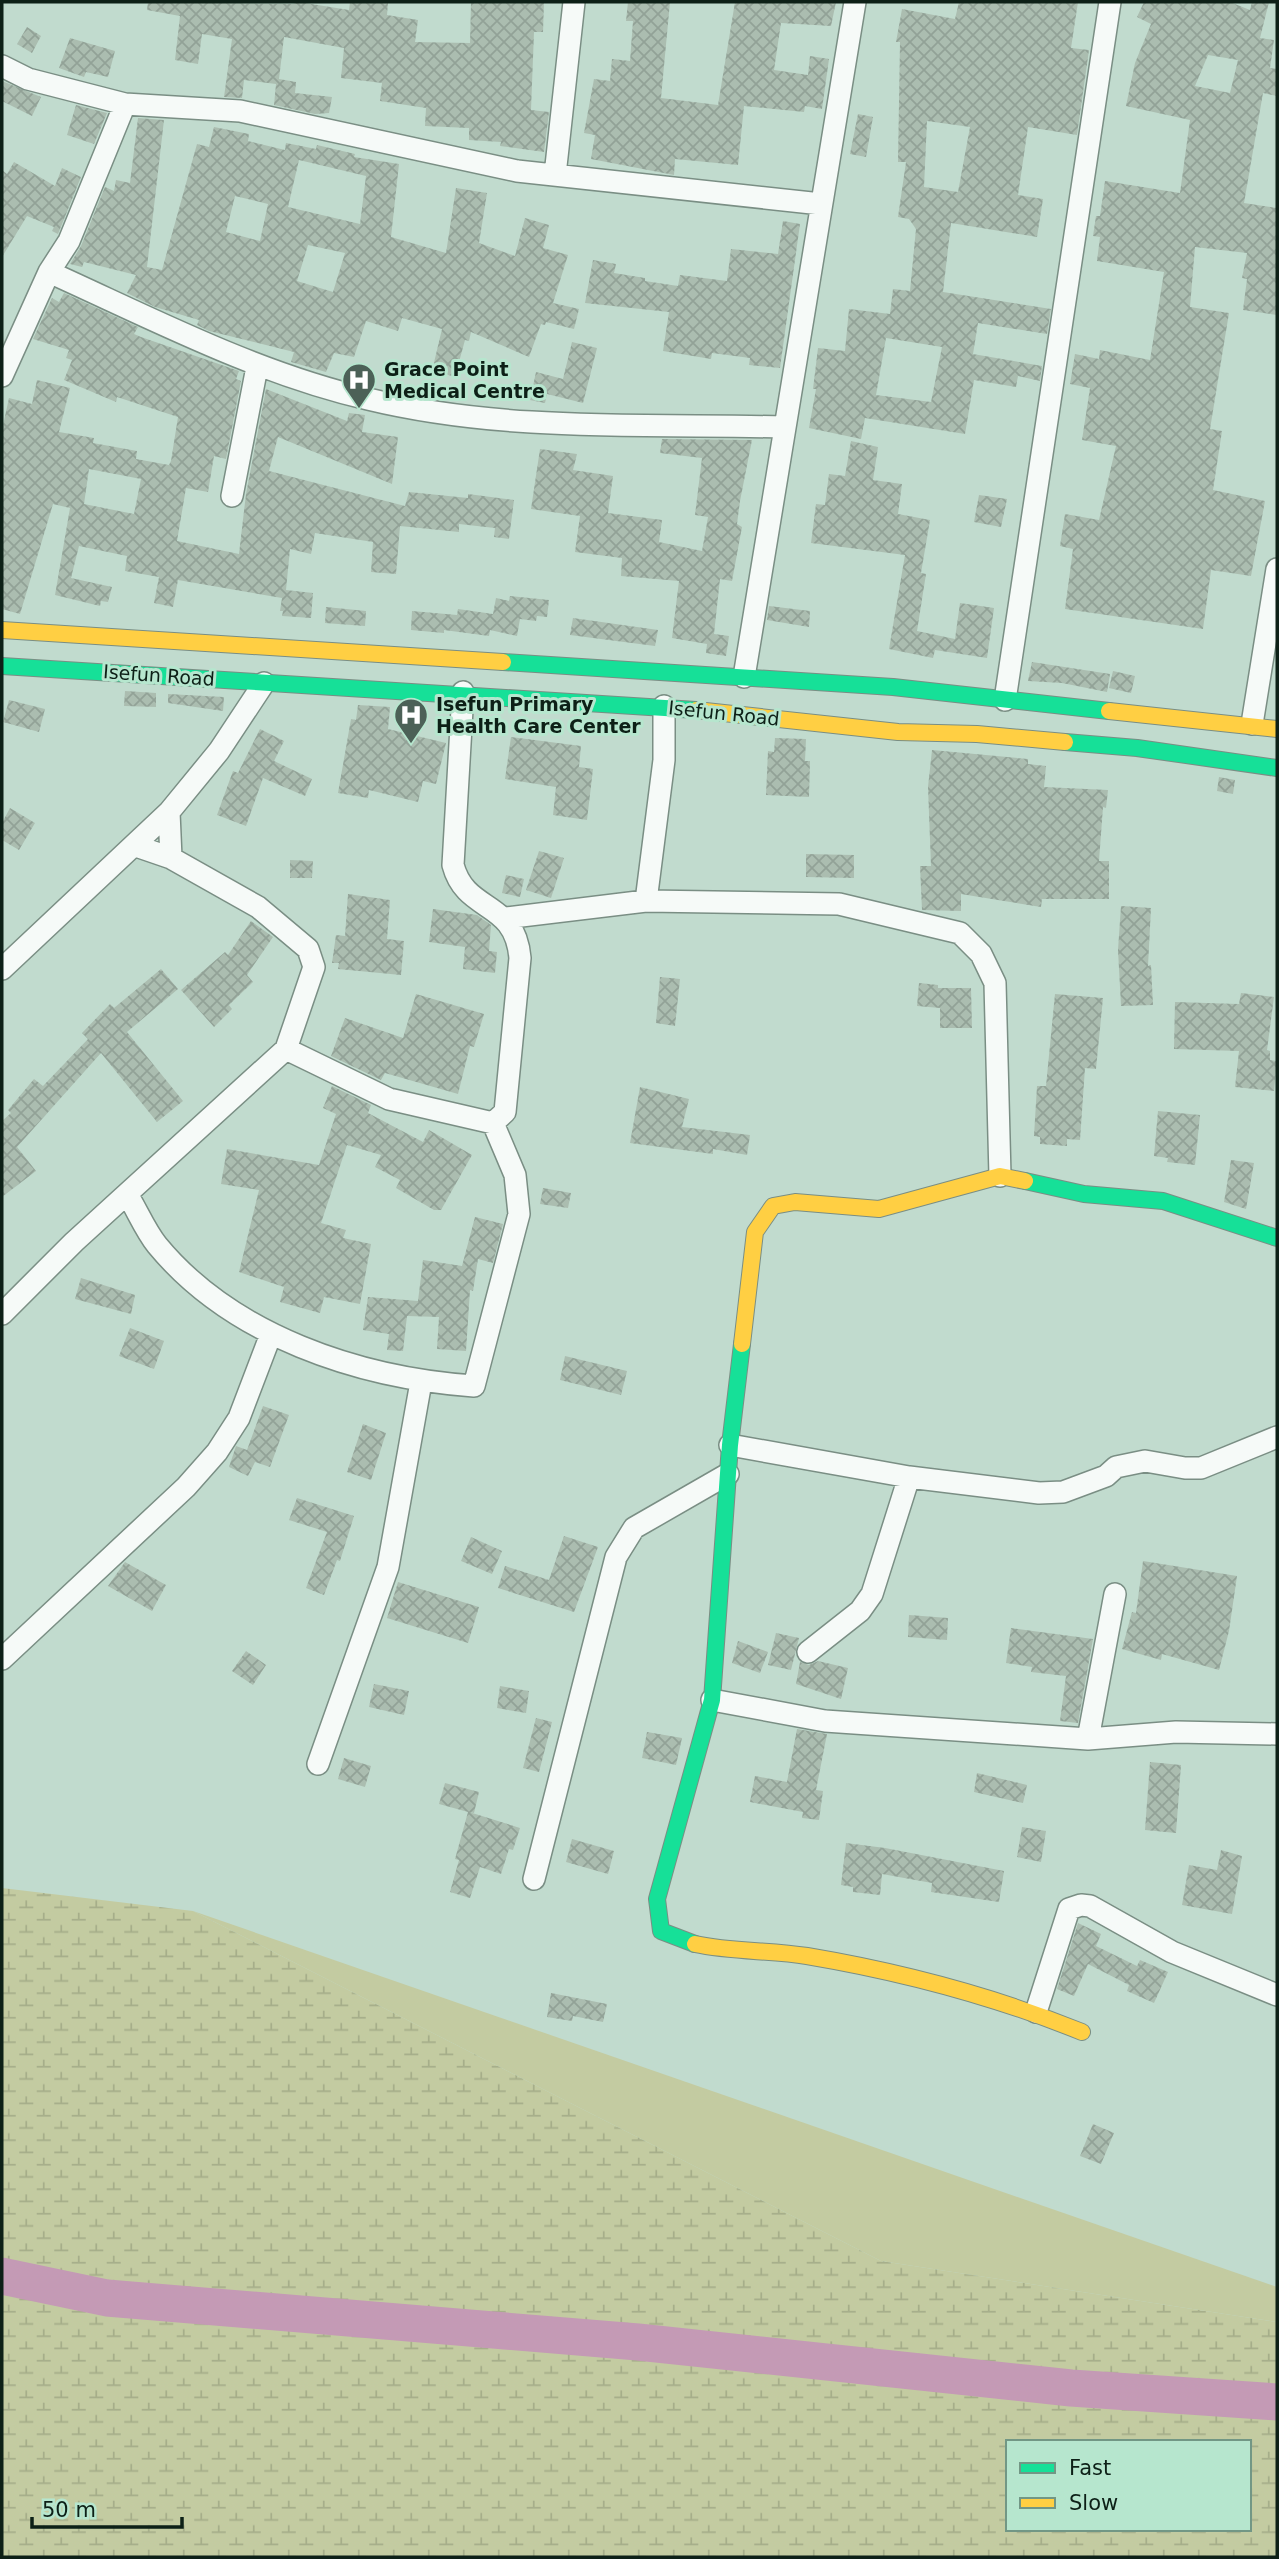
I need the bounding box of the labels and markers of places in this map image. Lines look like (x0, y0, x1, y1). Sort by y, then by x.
place label: Grace Point Medical Centre (384, 358, 545, 402)
hospital icon: Grace Point Medical Centre (340, 361, 378, 410)
place label: Isefun Primary Health Care Center (436, 693, 641, 737)
hospital icon: Isefun Primary Health Care Center (392, 696, 430, 745)

